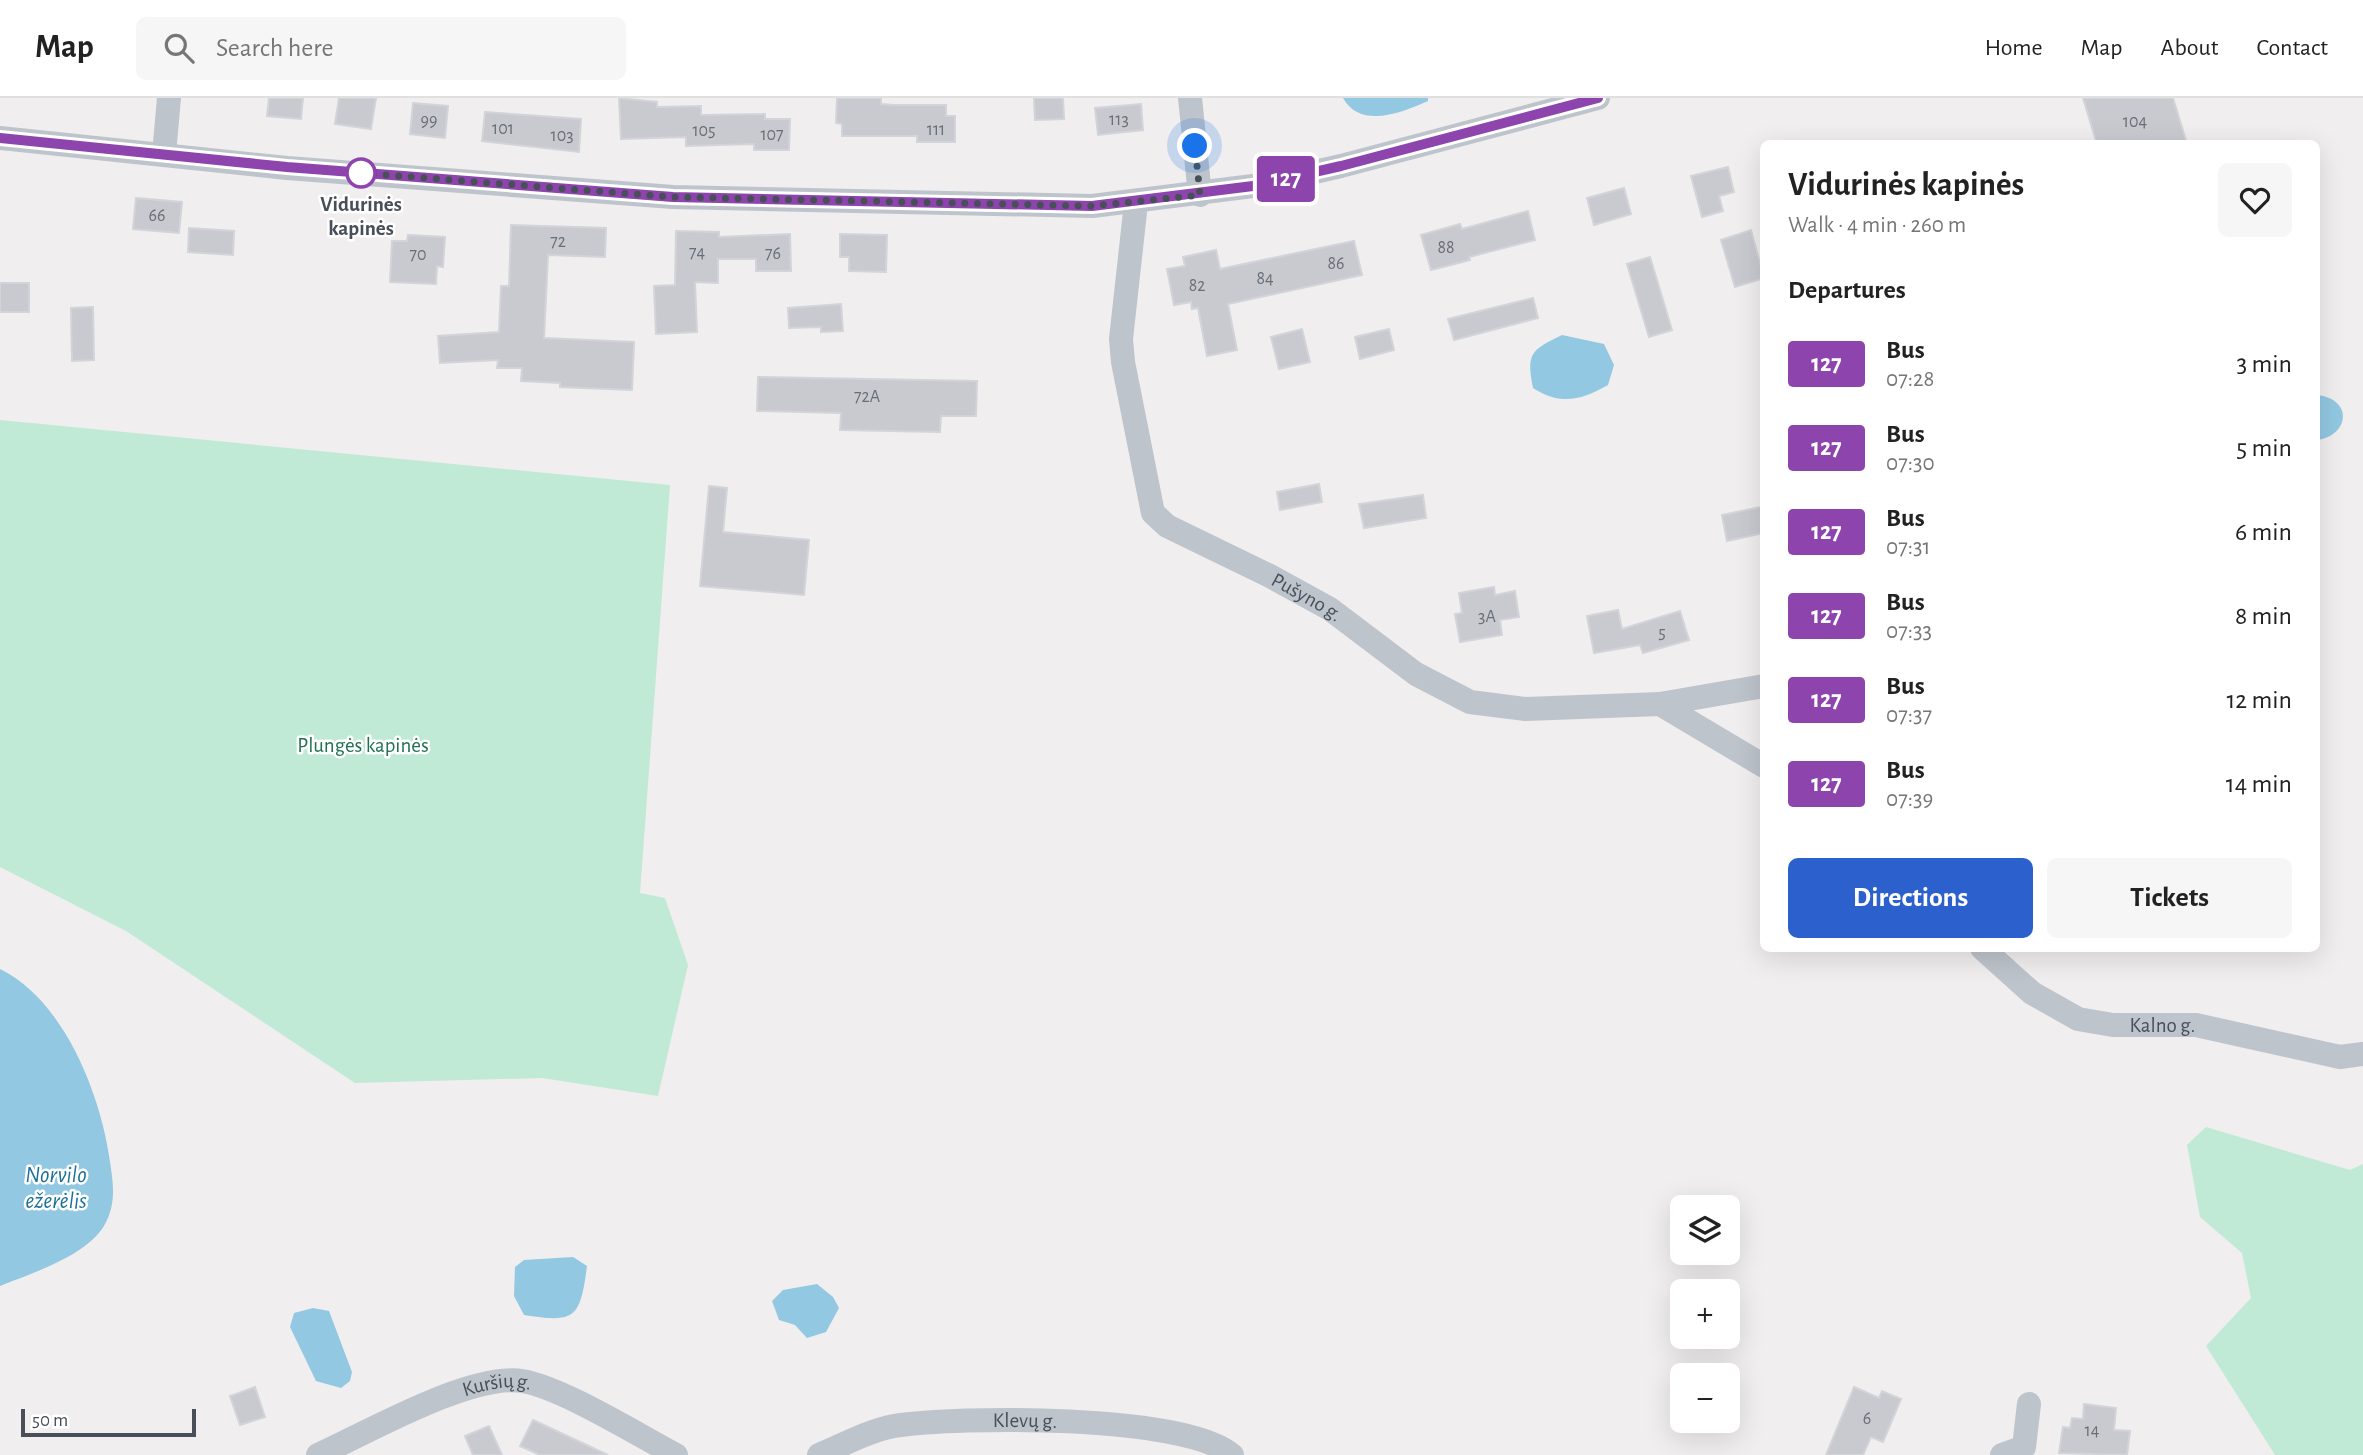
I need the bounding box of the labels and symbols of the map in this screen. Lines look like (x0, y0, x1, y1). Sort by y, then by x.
house number: 113 (1109, 111, 1129, 129)
house number: 99 (421, 112, 437, 130)
house number: 104 (2123, 113, 2148, 131)
house number: 101 (492, 120, 514, 138)
house number: 111 (927, 121, 945, 139)
house number: 105 (692, 122, 716, 140)
house number: 107 (760, 126, 784, 144)
house number: 103 (550, 127, 574, 145)
your location (1177, 128, 1212, 163)
line badge: 127 (1246, 156, 1326, 202)
marker: Vidurinės kapinės (346, 158, 376, 188)
place label: Vidurinės kapinės (320, 194, 402, 239)
house number: 66 (149, 207, 165, 225)
house number: 72 (550, 233, 566, 251)
house number: 88 (1437, 239, 1455, 257)
house number: 74 (689, 244, 705, 262)
house number: 76 (765, 245, 781, 263)
house number: 70 (409, 246, 427, 264)
house number: 86 (1328, 255, 1345, 273)
house number: 84 (1256, 270, 1274, 288)
house number: 82 (1189, 277, 1205, 295)
house number: 72A (854, 388, 881, 406)
street label: Pušyno g. (1268, 569, 1346, 626)
house number: 3A (1478, 608, 1497, 626)
house number: 5 (1658, 624, 1666, 642)
park label: Plungės kapinės (297, 735, 429, 756)
street label: Kalno g. (2129, 1015, 2195, 1036)
water label: Norvilo ežerėlis (25, 1164, 87, 1213)
street label: Kuršių g. (460, 1370, 534, 1400)
scale bar (21, 1406, 196, 1438)
street label: Klevų g. (993, 1410, 1058, 1432)
house number: 6 (1863, 1410, 1871, 1428)
house number: 14 (2085, 1422, 2100, 1440)

